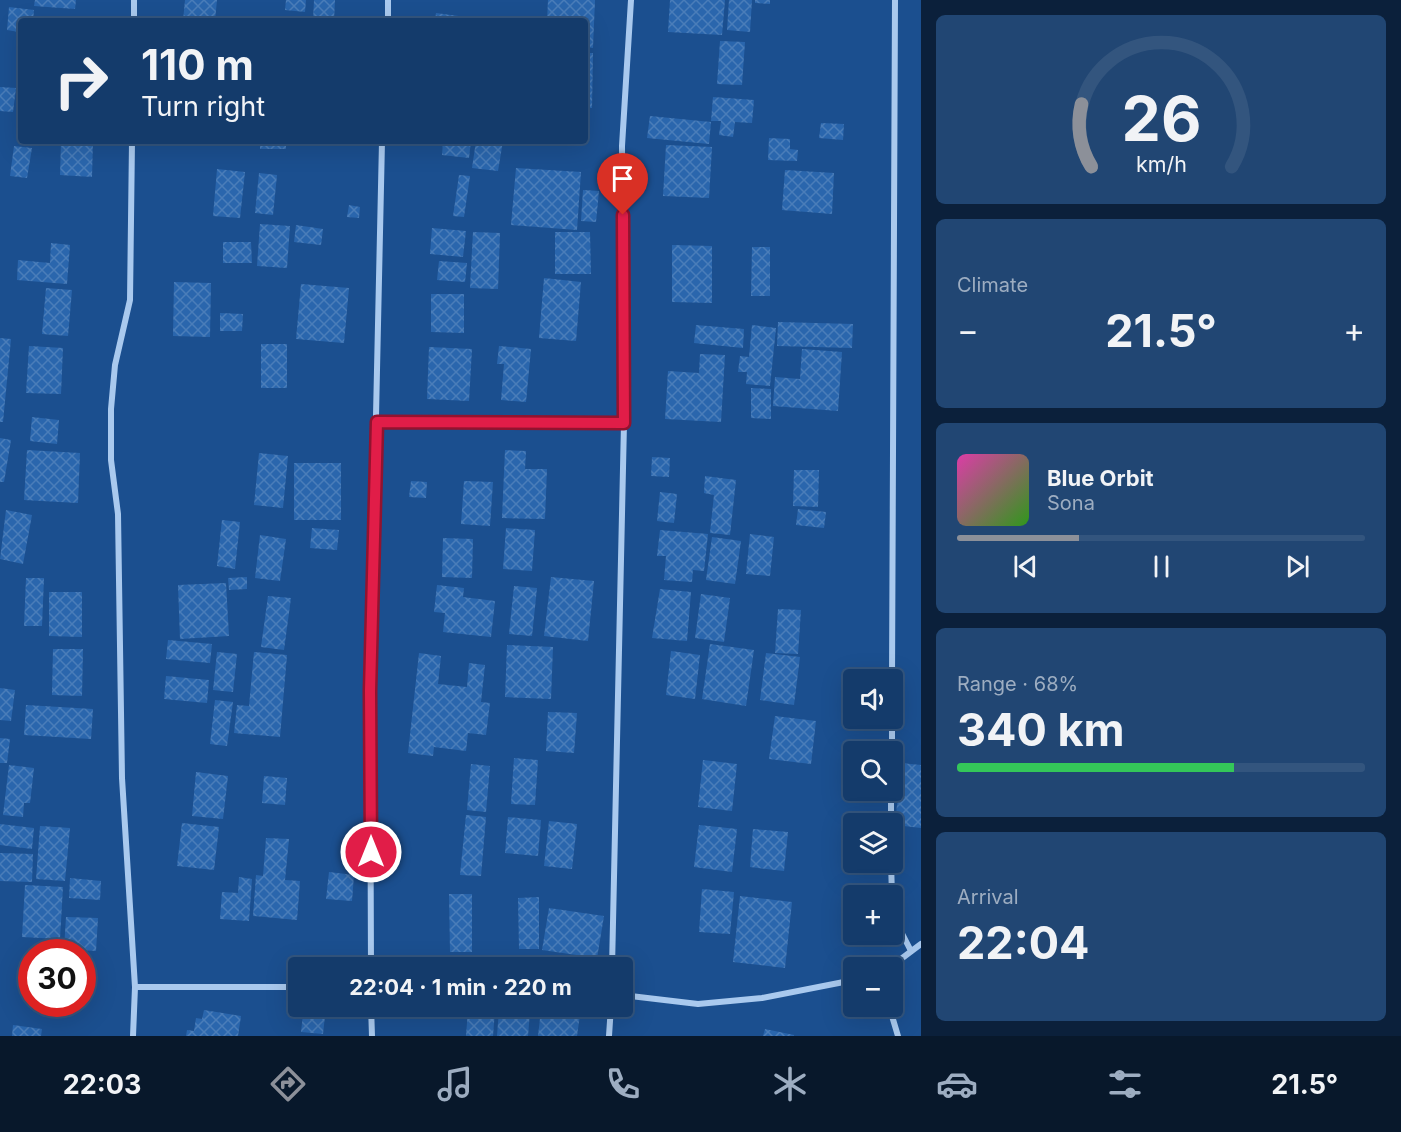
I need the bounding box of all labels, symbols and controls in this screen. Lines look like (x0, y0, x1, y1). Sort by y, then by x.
text: 110 m (141, 39, 254, 90)
icon: right (42, 42, 120, 120)
text: 26 (1121, 81, 1201, 156)
text: Turn right (141, 90, 265, 123)
text: km/h (1136, 151, 1186, 177)
pin (597, 153, 648, 215)
icon: arrive (606, 162, 639, 195)
text: Climate (957, 273, 1028, 297)
text: 21.5° (1105, 303, 1217, 358)
text: − (957, 310, 979, 350)
text: + (1343, 310, 1365, 350)
text: Blue Orbit (1047, 465, 1154, 491)
text: Sona (1047, 491, 1095, 515)
icon: previous (1009, 550, 1042, 583)
icon: pause (1145, 550, 1178, 583)
icon: next (1281, 550, 1314, 583)
map controls (843, 669, 903, 1017)
button: sound (843, 669, 903, 729)
text: Range · 68% (957, 672, 1078, 696)
text: 340 km (957, 702, 1125, 757)
button: search (843, 741, 903, 801)
button: layers (843, 813, 903, 873)
position arrow (339, 820, 403, 884)
button: + (843, 885, 903, 945)
text: Arrival (957, 885, 1019, 909)
text: 22:04 (957, 915, 1090, 970)
speed limit sign: 30 (18, 939, 96, 1017)
button: − (843, 957, 903, 1017)
text: 22:04 · 1 min · 220 m (349, 974, 572, 1000)
icon: directions (267, 1063, 309, 1105)
icon: music (434, 1063, 476, 1105)
icon: phone (602, 1063, 644, 1105)
icon: climate (769, 1063, 811, 1105)
icon: car (936, 1063, 978, 1105)
icon: filters (1104, 1063, 1146, 1105)
text: 22:03 (63, 1068, 141, 1101)
text: 21.5° (1271, 1068, 1338, 1101)

